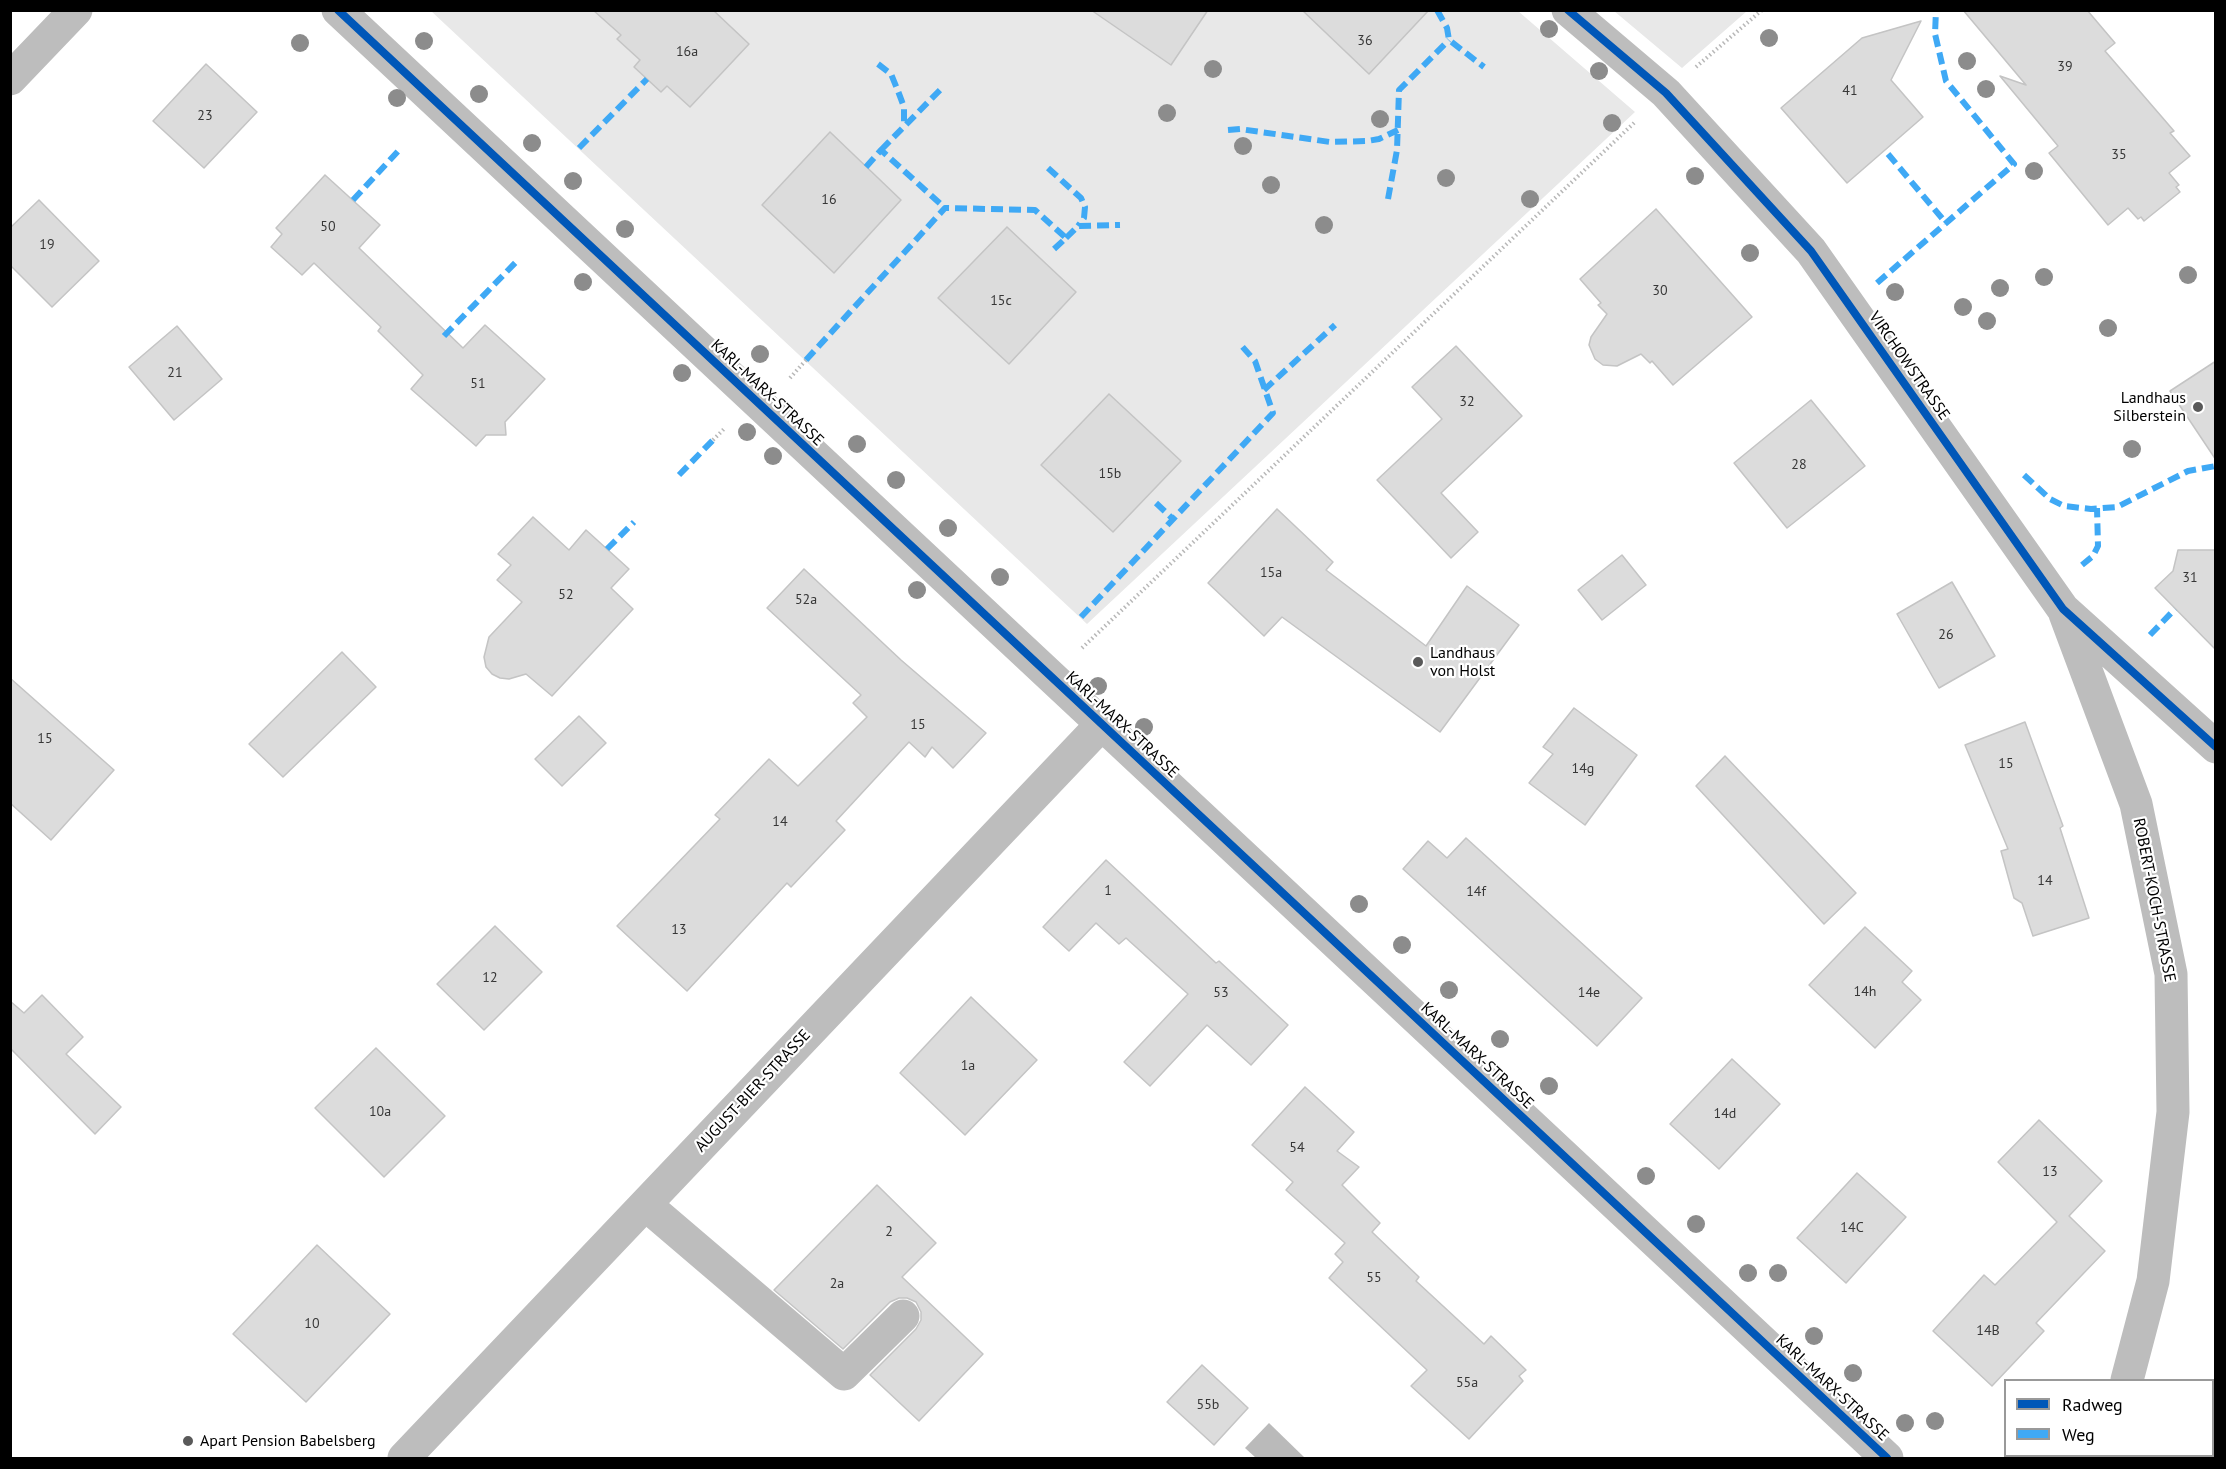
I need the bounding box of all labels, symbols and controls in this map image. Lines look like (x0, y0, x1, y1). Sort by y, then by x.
house number: 36 (1357, 33, 1373, 49)
house number: 16a (676, 44, 698, 60)
house number: 39 (2057, 59, 2073, 75)
house number: 41 (1842, 83, 1858, 99)
house number: 23 (197, 108, 213, 124)
house number: 35 (2111, 147, 2127, 163)
house number: 16 (821, 192, 837, 208)
house number: 50 (320, 219, 336, 235)
house number: 19 (39, 237, 55, 253)
house number: 30 (1652, 283, 1668, 299)
house number: 15c (990, 293, 1012, 309)
street label: VIRCHOWSTRASSE (1865, 308, 1953, 424)
street label: KARL-MARX-STRASSE (706, 336, 828, 450)
house number: 21 (167, 365, 183, 381)
house number: 51 (470, 376, 486, 392)
place label: Landhaus Silberstein (2113, 388, 2186, 426)
house number: 32 (1459, 394, 1475, 410)
marker: Landhaus Silberstein (2191, 400, 2205, 414)
house number: 28 (1791, 457, 1807, 473)
house number: 15b (1099, 466, 1121, 482)
house number: 15a (1260, 565, 1282, 581)
house number: 31 (2182, 570, 2198, 586)
house number: 52 (558, 587, 574, 603)
house number: 52a (795, 592, 817, 608)
house number: 26 (1938, 627, 1954, 643)
place label: Landhaus von Holst (1430, 643, 1495, 681)
marker: Landhaus von Holst (1411, 655, 1425, 669)
street label: KARL-MARX-STRASSE (1061, 668, 1183, 782)
house number: 15 (910, 717, 926, 733)
house number: 15 (37, 731, 53, 747)
house number: 15 (1998, 756, 2014, 772)
house number: 14g (1572, 761, 1594, 777)
house number: 14 (772, 814, 788, 830)
street label: ROBERT-KOCH-STRASSE (2129, 816, 2179, 984)
house number: 14 (2037, 873, 2053, 889)
house number: 1 (1104, 883, 1112, 899)
house number: 14f (1466, 884, 1486, 900)
house number: 13 (671, 922, 687, 938)
house number: 12 (482, 970, 498, 986)
house number: 14h (1854, 984, 1876, 1000)
house number: 53 (1213, 985, 1229, 1001)
house number: 14e (1578, 985, 1600, 1001)
street label: KARL-MARX-STRASSE (1416, 999, 1538, 1113)
street label: AUGUST-BIER-STRASSE (691, 1026, 815, 1156)
house number: 1a (961, 1058, 975, 1074)
house number: 10a (369, 1104, 391, 1120)
house number: 14d (1714, 1106, 1736, 1122)
house number: 54 (1289, 1140, 1305, 1156)
house number: 13 (2042, 1164, 2058, 1180)
house number: 14C (1840, 1220, 1864, 1236)
house number: 2 (885, 1224, 893, 1240)
house number: 55 (1366, 1270, 1382, 1286)
house number: 2a (830, 1276, 844, 1292)
house number: 10 (304, 1316, 320, 1332)
house number: 14B (1976, 1323, 2000, 1339)
street label: KARL-MARX-STRASSE (1771, 1331, 1893, 1445)
house number: 55a (1456, 1375, 1478, 1391)
legend (2004, 1379, 2214, 1457)
text: Radweg (2062, 1393, 2123, 1416)
house number: 55b (1197, 1397, 1219, 1413)
text: Weg (2062, 1423, 2095, 1446)
place label: Apart Pension Babelsberg (200, 1431, 376, 1451)
marker: Apart Pension Babelsberg (181, 1434, 195, 1448)

